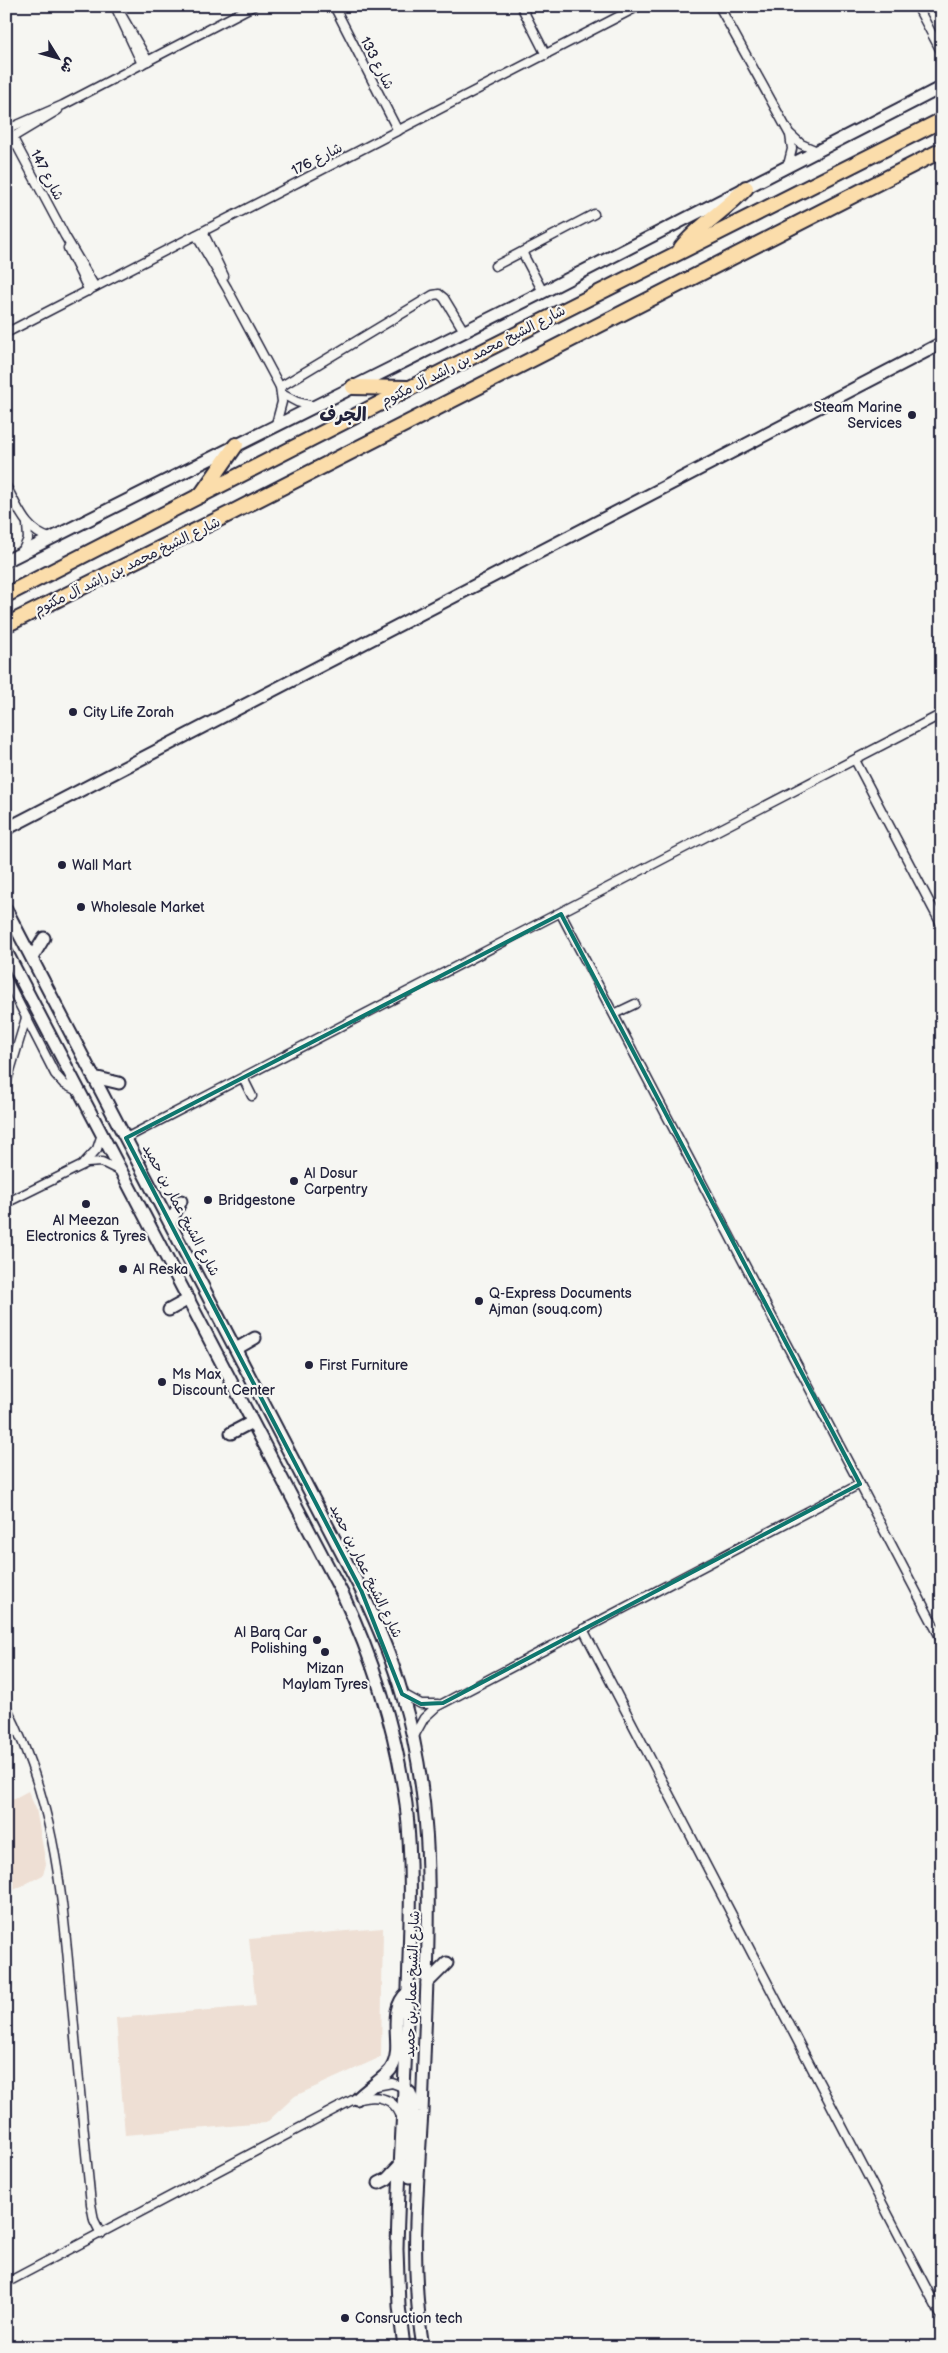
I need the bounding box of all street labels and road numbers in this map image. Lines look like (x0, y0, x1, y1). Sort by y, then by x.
street label: شارع 133 (356, 34, 397, 93)
street label: شارع 176 (289, 139, 346, 180)
street label: شارع 147 (26, 147, 67, 204)
street label: شارع الشيخ محمد بن راشد آل مكتوم (378, 302, 570, 413)
street label: شارع الشيخ محمد بن راشد آل مكتوم (31, 513, 224, 621)
street label: شارع الشيخ عمار بن حميد (138, 1141, 223, 1279)
street label: شارع الشيخ عمار بن حميد (325, 1501, 406, 1641)
street label: شارع الشيخ عمار بن حميد (401, 1910, 424, 2058)

